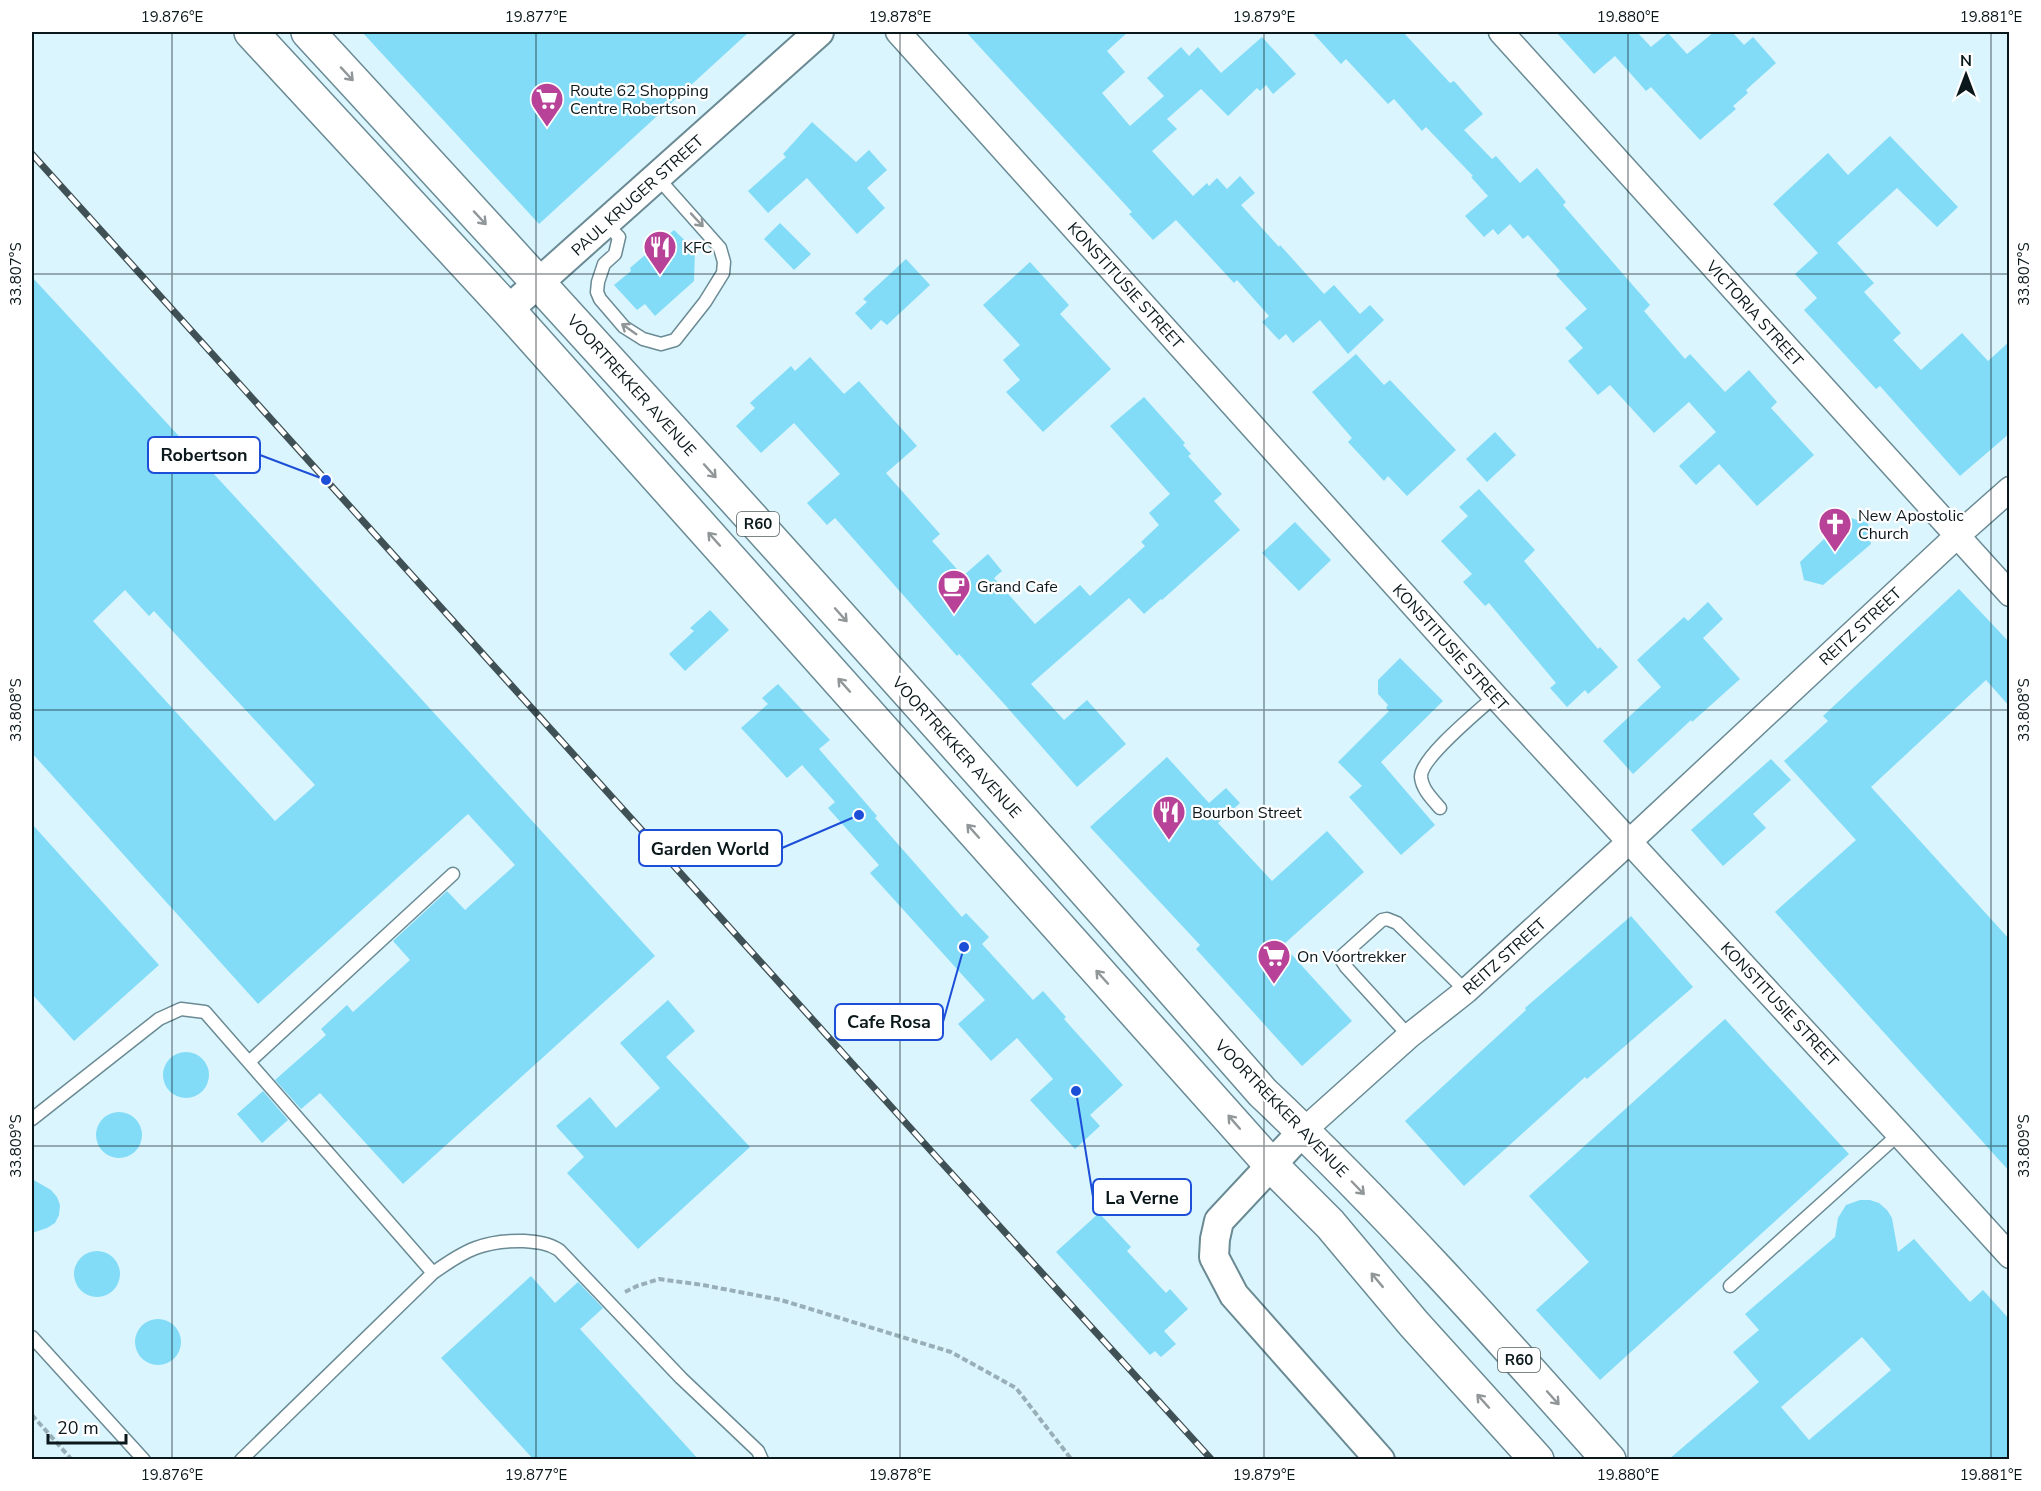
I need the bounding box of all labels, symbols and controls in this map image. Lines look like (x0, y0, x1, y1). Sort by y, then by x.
text: 19.876°E (141, 7, 203, 27)
text: 19.877°E (505, 7, 567, 27)
text: 19.878°E (869, 7, 931, 27)
text: 19.879°E (1233, 7, 1295, 27)
text: 19.880°E (1597, 7, 1659, 27)
text: 19.881°E (1960, 7, 2022, 27)
north arrow (1936, 45, 1996, 105)
text: N (1960, 50, 1972, 72)
one-way arrow (340, 67, 355, 82)
place label: Route 62 Shopping Centre Robertson (570, 80, 709, 120)
supermarket icon: Route 62 Shopping Centre Robertson (529, 81, 565, 128)
street label: PAUL KRUGER STREET (567, 130, 709, 261)
one-way arrow (473, 210, 487, 225)
one-way arrow (690, 213, 704, 228)
street label: KONSTITUSIE STREET (1062, 217, 1188, 354)
restaurant icon: KFC (642, 229, 678, 276)
place label: KFC (683, 237, 713, 259)
text: 33.807°S (6, 242, 26, 306)
text: 33.807°S (2014, 242, 2034, 306)
street label: VICTORIA STREET (1700, 255, 1808, 372)
street label: VOORTREKKER AVENUE (561, 309, 701, 461)
one-way arrow (621, 323, 637, 335)
callout: Robertson (148, 437, 260, 473)
text: Robertson (160, 443, 248, 467)
one-way arrow (703, 463, 717, 478)
place label: New Apostolic Church (1858, 505, 1964, 545)
church icon: New Apostolic Church (1817, 506, 1853, 553)
road number: R60 (737, 512, 779, 536)
one-way arrow (707, 532, 721, 547)
cafe icon: Grand Cafe (936, 568, 972, 615)
place label: Grand Cafe (977, 576, 1058, 598)
street label: KONSTITUSIE STREET (1387, 579, 1513, 716)
street label: REITZ STREET (1815, 583, 1907, 671)
one-way arrow (834, 608, 848, 623)
street label: VOORTREKKER AVENUE (886, 671, 1026, 823)
text: 33.808°S (6, 678, 26, 742)
one-way arrow (837, 678, 851, 693)
text: 33.808°S (2014, 678, 2034, 742)
restaurant icon: Bourbon Street (1151, 794, 1187, 841)
place label: Bourbon Street (1192, 802, 1302, 824)
one-way arrow (966, 824, 980, 839)
callout: Garden World (639, 830, 782, 866)
text: Garden World (651, 837, 769, 861)
street label: REITZ STREET (1458, 913, 1551, 1000)
street label: KONSTITUSIE STREET (1715, 937, 1843, 1072)
supermarket icon: On Voortrekker (1256, 938, 1292, 985)
place label: On Voortrekker (1297, 946, 1407, 968)
one-way arrow (1095, 970, 1109, 985)
callout: Cafe Rosa (835, 1004, 943, 1040)
text: Cafe Rosa (847, 1010, 931, 1034)
street label: VOORTREKKER AVENUE (1209, 1034, 1353, 1182)
text: 33.809°S (6, 1114, 26, 1178)
text: 33.809°S (2014, 1114, 2034, 1178)
one-way arrow (1227, 1115, 1241, 1130)
callout: La Verne (1093, 1179, 1191, 1215)
one-way arrow (1351, 1181, 1365, 1196)
text: La Verne (1105, 1186, 1179, 1210)
one-way arrow (1371, 1272, 1384, 1288)
road number: R60 (1498, 1348, 1540, 1372)
one-way arrow (1546, 1390, 1560, 1405)
one-way arrow (1476, 1393, 1490, 1408)
scale bar (48, 1407, 126, 1445)
text: 20 m (57, 1416, 99, 1440)
text: 19.876°E (141, 1465, 203, 1485)
text: 19.877°E (505, 1465, 567, 1485)
text: 19.878°E (869, 1465, 931, 1485)
text: 19.879°E (1233, 1465, 1295, 1485)
text: 19.880°E (1597, 1465, 1659, 1485)
text: 19.881°E (1960, 1465, 2022, 1485)

